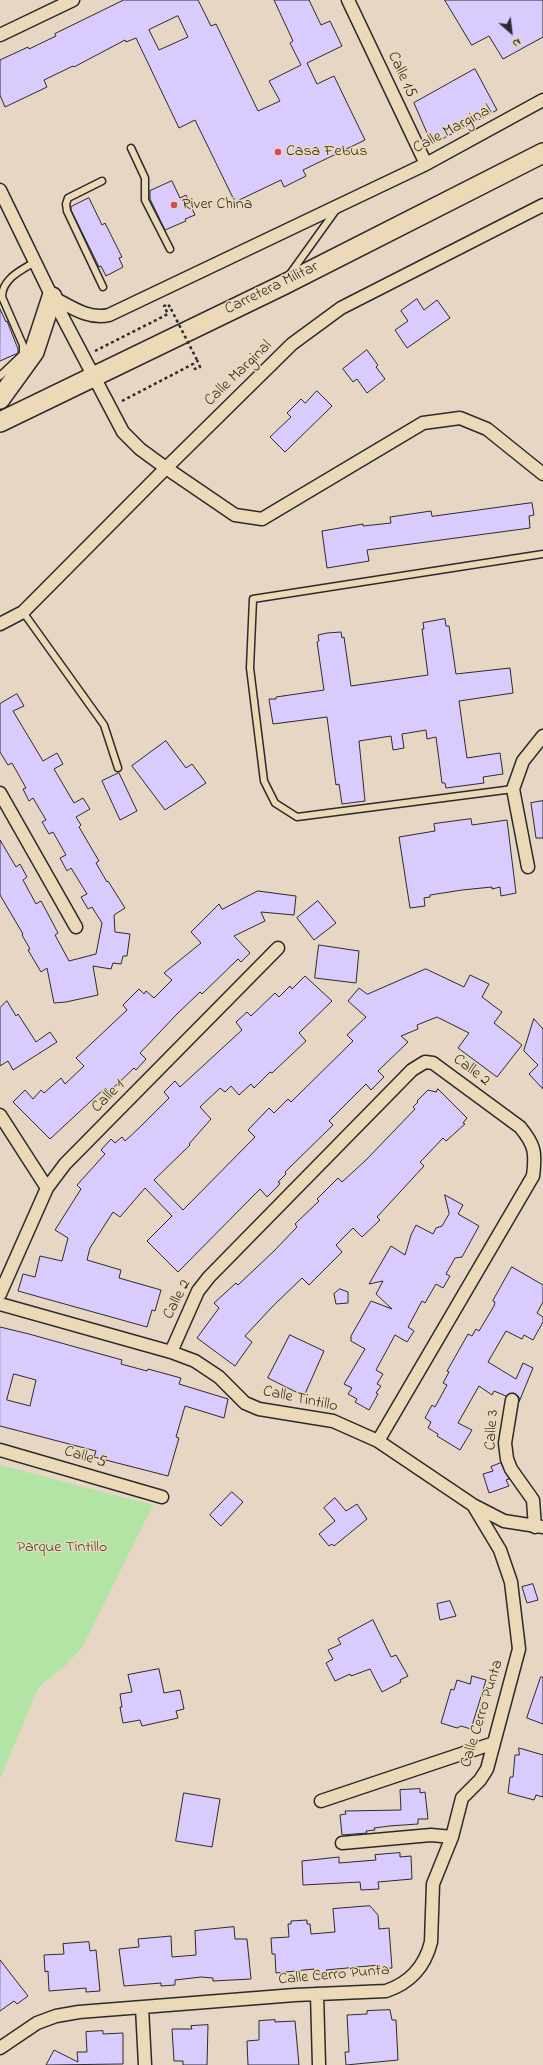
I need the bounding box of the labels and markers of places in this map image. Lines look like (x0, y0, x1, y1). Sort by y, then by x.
place label: Casa Febus (286, 142, 367, 162)
marker: Casa Febus (273, 147, 283, 157)
place label: River China (182, 195, 252, 215)
marker: River China (169, 200, 179, 210)

